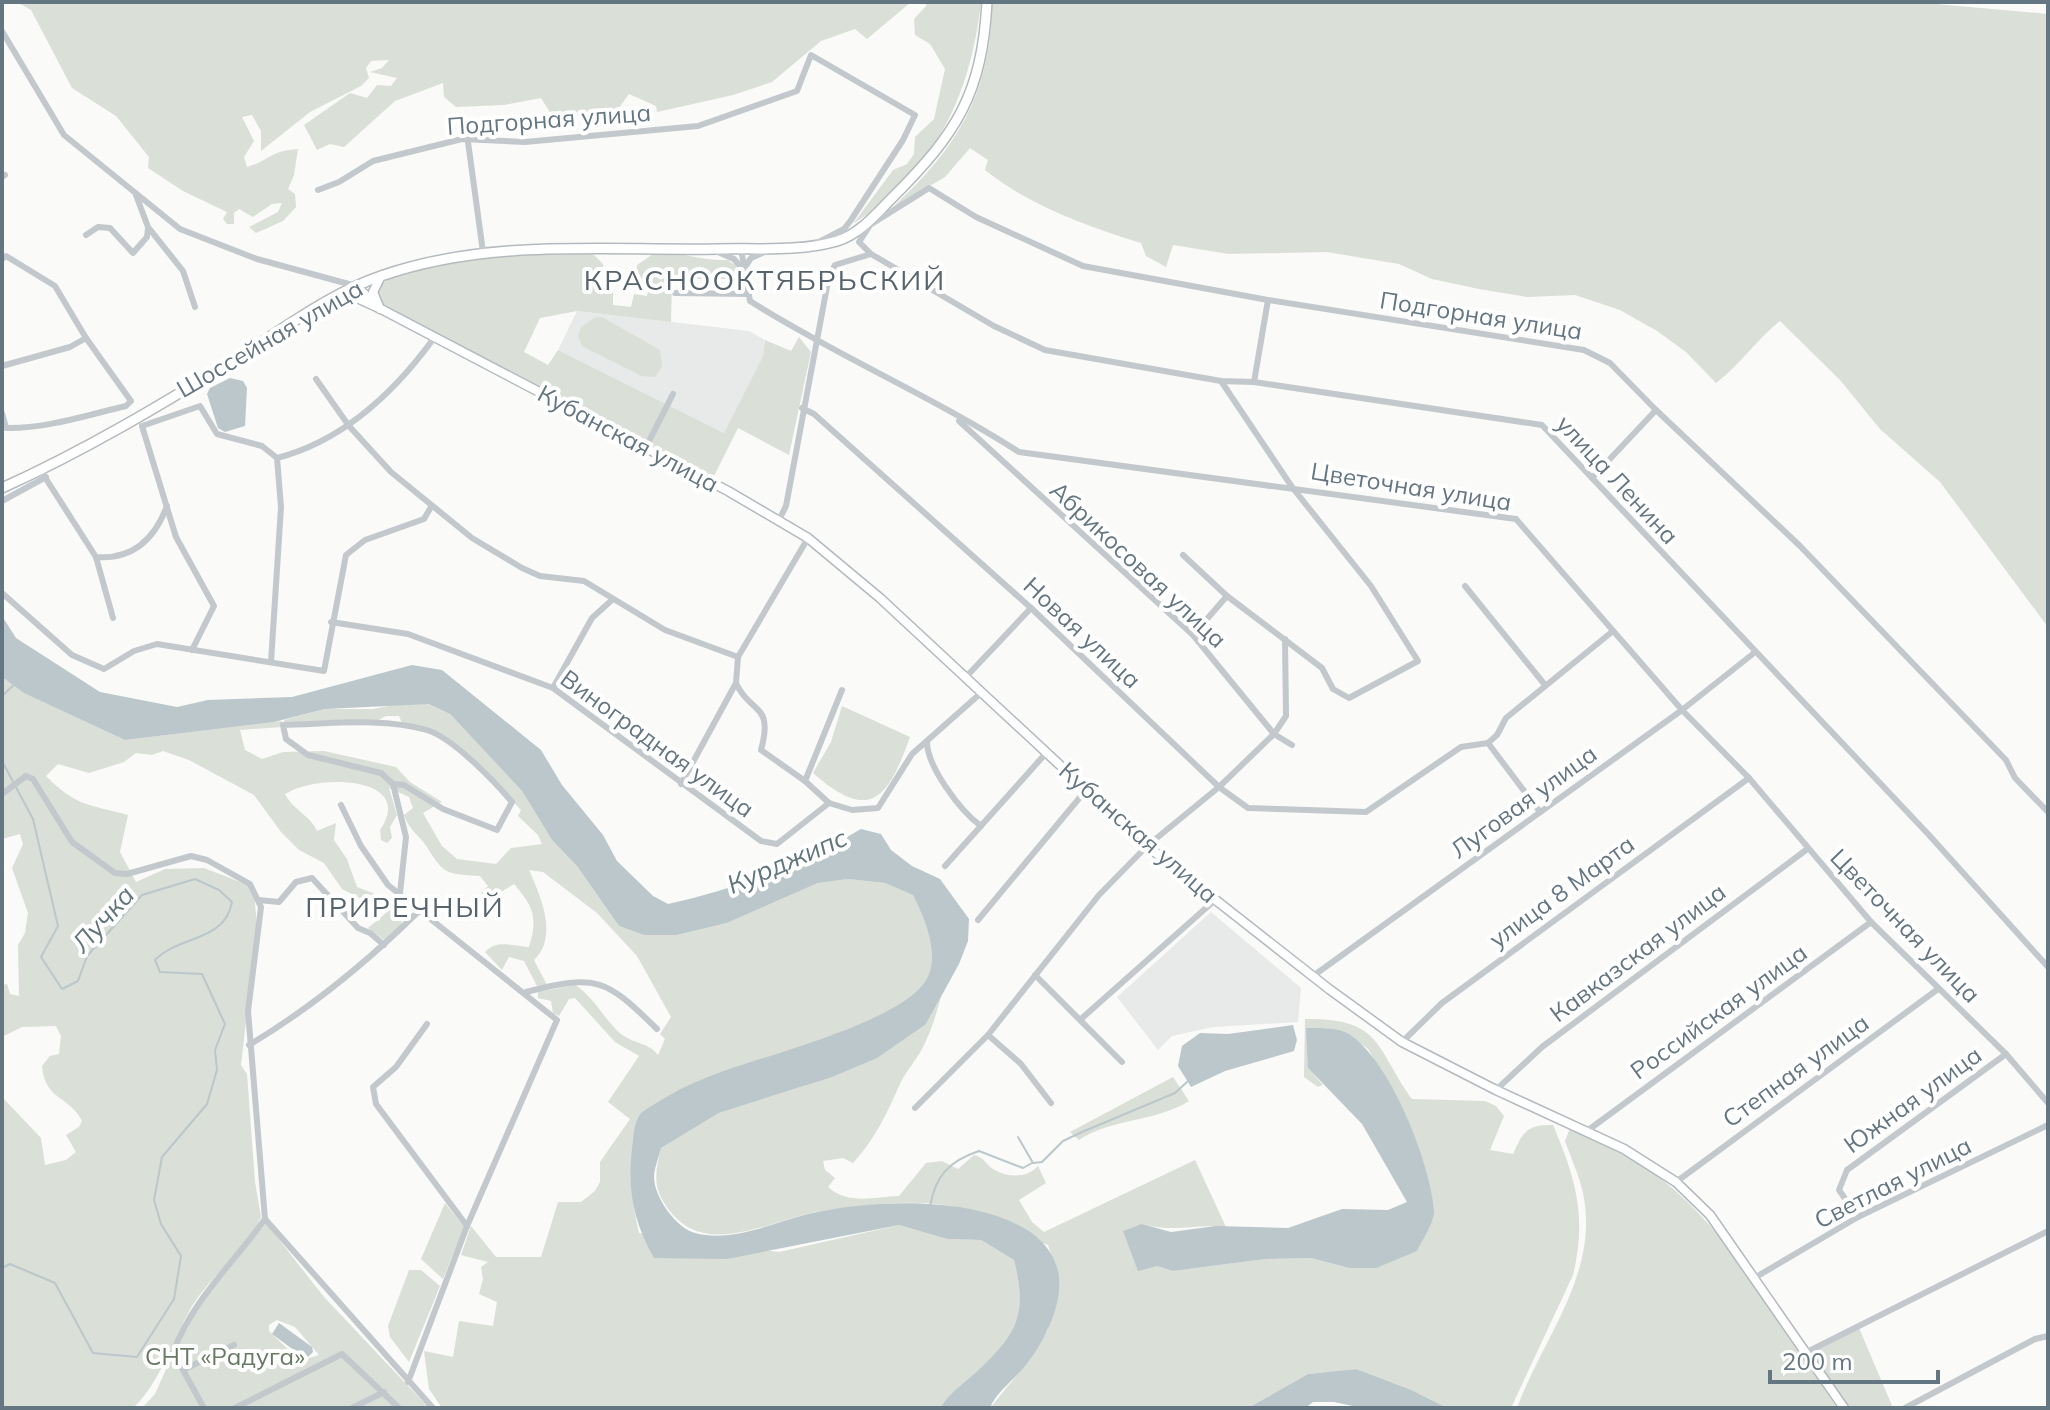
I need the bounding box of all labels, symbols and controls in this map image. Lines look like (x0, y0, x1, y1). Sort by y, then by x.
street label: Подгорная улица (446, 97, 652, 141)
district label: КРАСНООКТЯБРЬСКИЙ (584, 262, 946, 297)
street label: Шоссейная улица (171, 273, 368, 404)
street label: Подгорная улица (1378, 284, 1585, 346)
street label: Кубанская улица (533, 378, 724, 498)
street label: улица Ленина (1550, 409, 1685, 550)
street label: Цветочная улица (1309, 455, 1514, 517)
street label: Абрикосовая улица (1044, 475, 1233, 654)
street label: Новая улица (1018, 570, 1148, 694)
street label: Виноградная улица (555, 663, 760, 823)
street label: Луговая улица (1444, 738, 1602, 864)
street label: Кубанская улица (1053, 755, 1224, 909)
water label: Курджипс (722, 821, 852, 901)
street label: улица 8 Марта (1483, 828, 1640, 954)
street label: Цветочная улица (1825, 842, 1987, 1009)
street label: Кавказская улица (1543, 876, 1731, 1028)
water label: Лучка (63, 879, 141, 960)
district label: ПРИРЕЧНЫЙ (305, 889, 505, 924)
street label: Российская улица (1624, 937, 1813, 1085)
street label: Степная улица (1717, 1007, 1874, 1133)
street label: Южная улица (1838, 1039, 1987, 1159)
street label: Светлая улица (1809, 1130, 1976, 1235)
scale bar (1770, 1334, 1938, 1384)
park label: СНТ «Радуга» (145, 1341, 305, 1371)
text: 200 m (1782, 1346, 1853, 1376)

